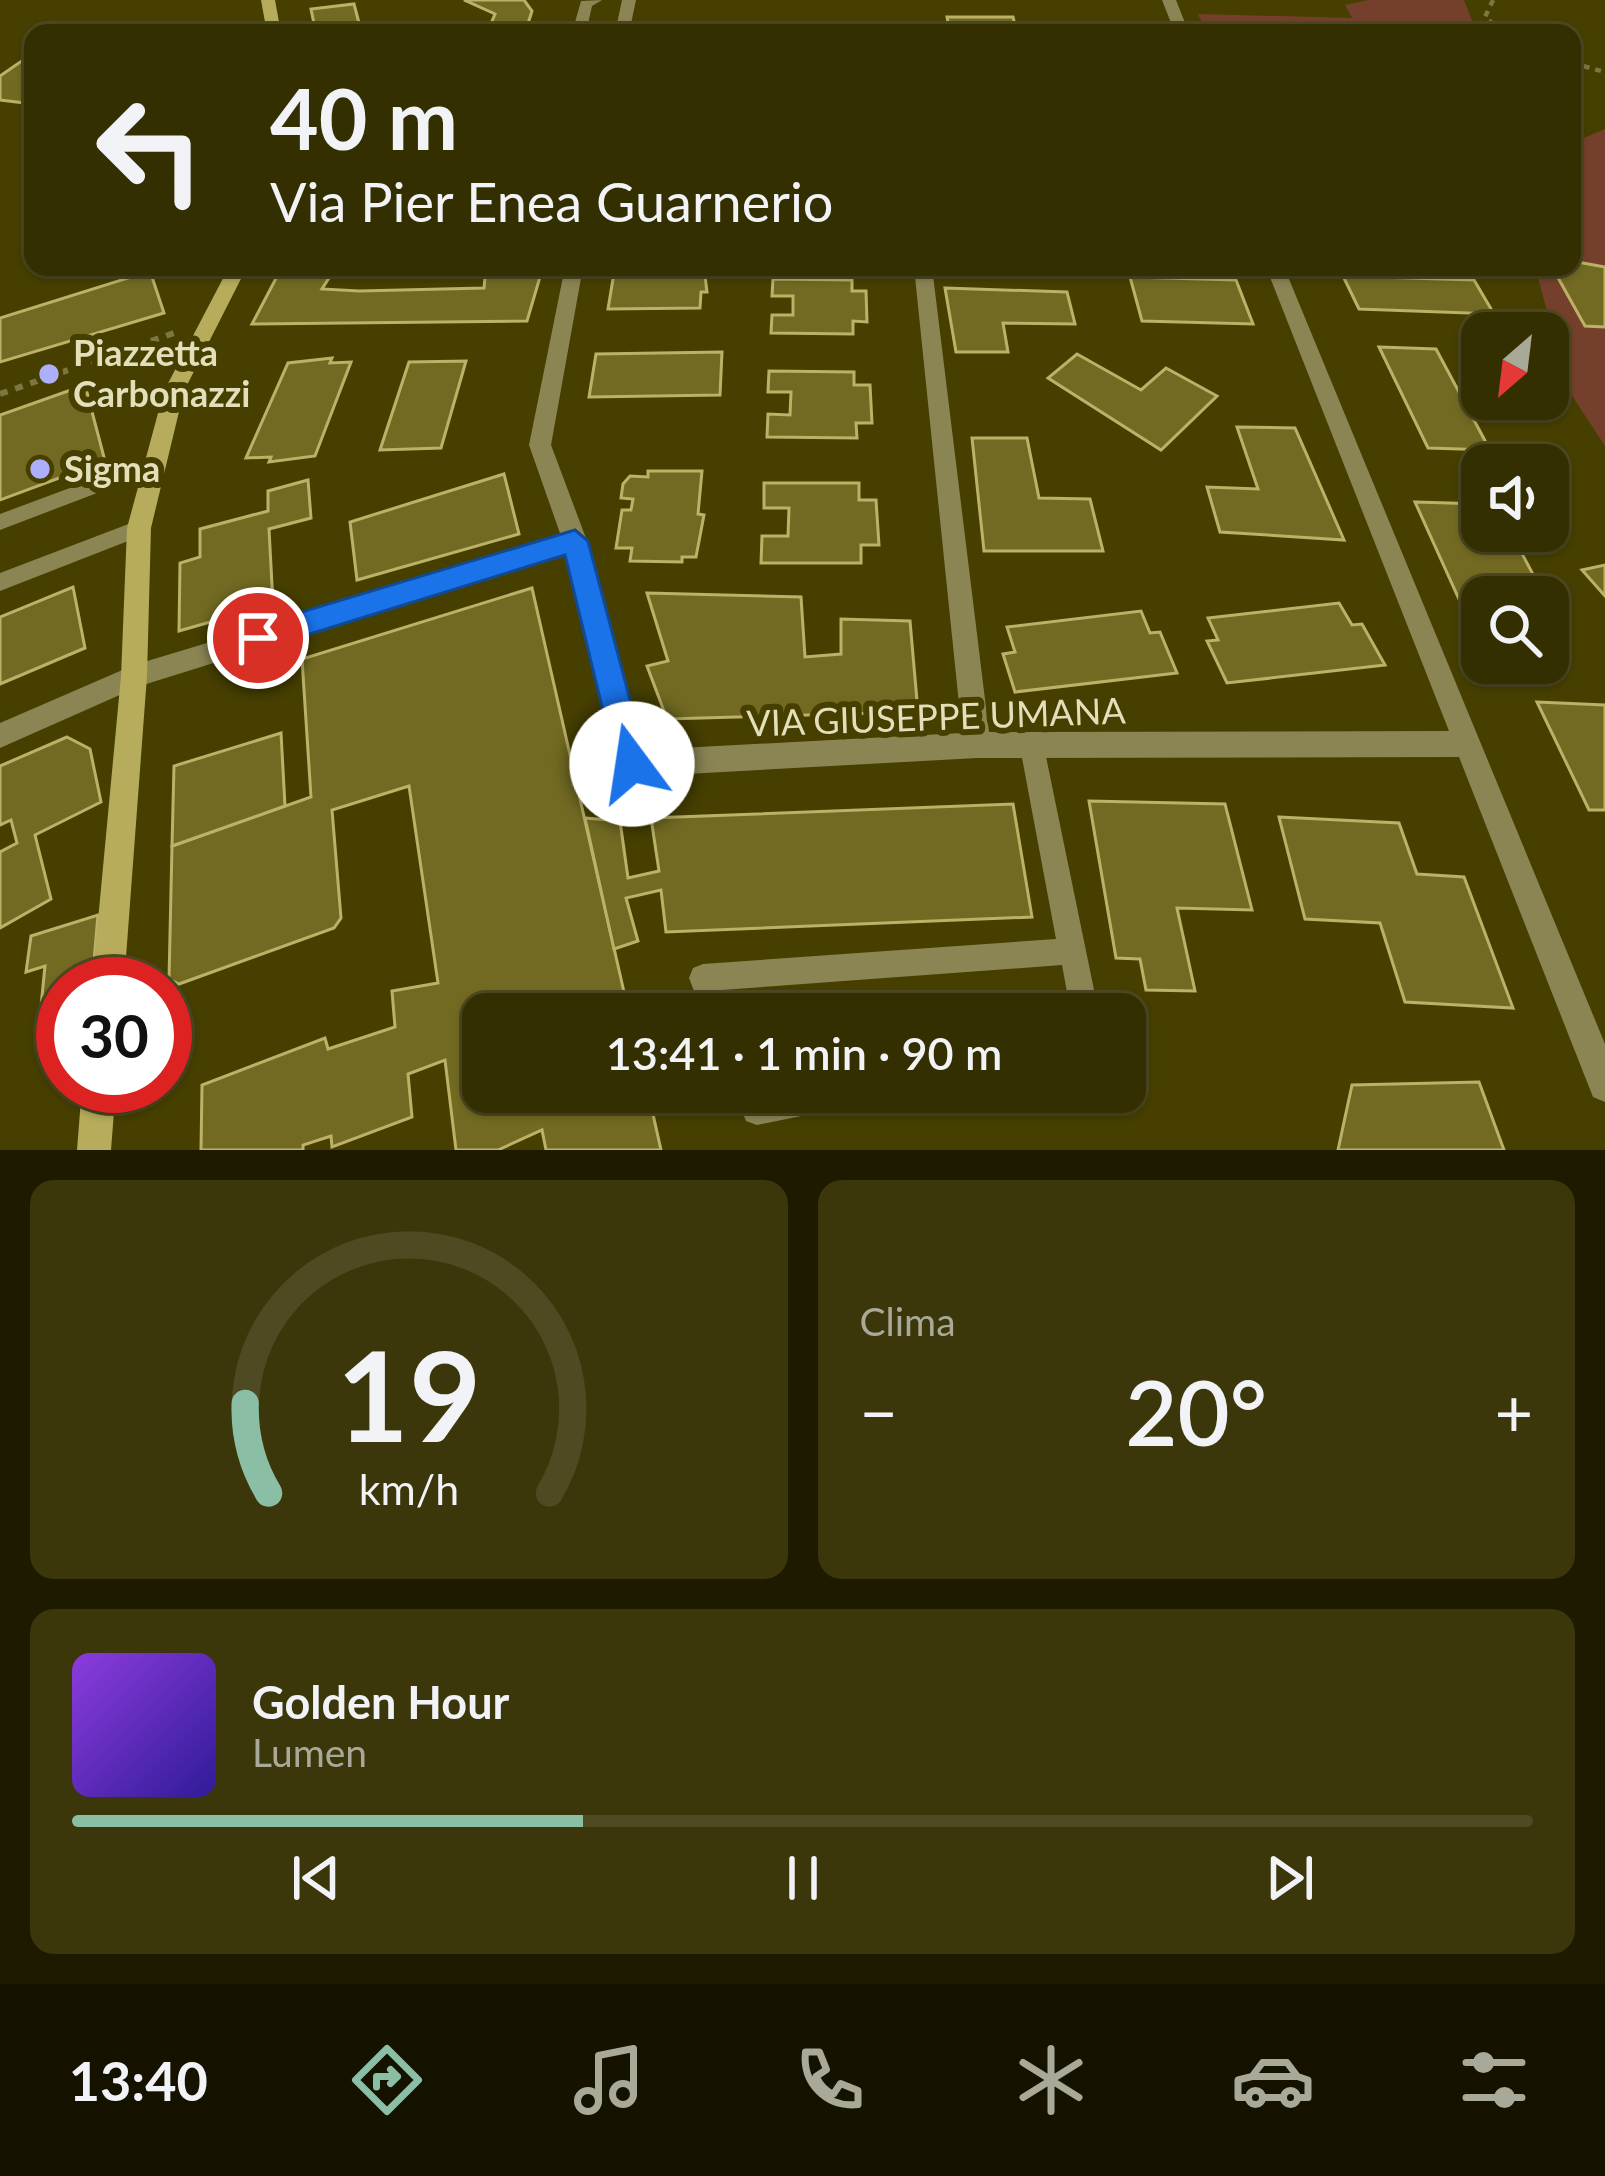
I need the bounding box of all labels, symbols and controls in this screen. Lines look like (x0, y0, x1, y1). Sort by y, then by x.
text: 40 m (270, 67, 458, 168)
icon: left (72, 72, 228, 228)
text: Via Pier Enea Guarnerio (270, 169, 833, 234)
north arrow (1461, 312, 1569, 420)
map controls (1461, 312, 1569, 684)
place label: Piazzetta Carbonazzi (73, 330, 250, 415)
marker: Piazzetta Carbonazzi (36, 361, 62, 387)
button: sound (1461, 444, 1569, 552)
place label: Sigma (64, 446, 160, 490)
marker: Sigma (27, 456, 53, 482)
button: search (1461, 576, 1569, 684)
pin (207, 587, 309, 689)
icon: arrive (225, 605, 291, 671)
street label: VIA GIUSEPPE UMANA (746, 687, 1127, 745)
position arrow (569, 701, 695, 827)
speed limit sign: 30 (36, 957, 192, 1113)
text: 13:41 · 1 min · 90 m (606, 1026, 1002, 1080)
text: Clima (860, 1298, 956, 1344)
text: 19 (336, 1319, 481, 1469)
text: 20° (1125, 1357, 1267, 1465)
text: − (860, 1372, 898, 1451)
text: + (1495, 1372, 1533, 1451)
text: km/h (359, 1462, 459, 1513)
text: Golden Hour (252, 1675, 509, 1729)
text: Lumen (252, 1729, 367, 1775)
icon: previous (283, 1845, 349, 1911)
icon: pause (770, 1845, 836, 1911)
icon: next (1257, 1845, 1323, 1911)
icon: directions (345, 2038, 429, 2122)
icon: music (567, 2038, 651, 2122)
icon: phone (788, 2038, 872, 2122)
icon: climate (1009, 2038, 1093, 2122)
icon: car (1231, 2038, 1315, 2122)
icon: filters (1452, 2038, 1536, 2122)
text: 13:40 (69, 2048, 208, 2113)

